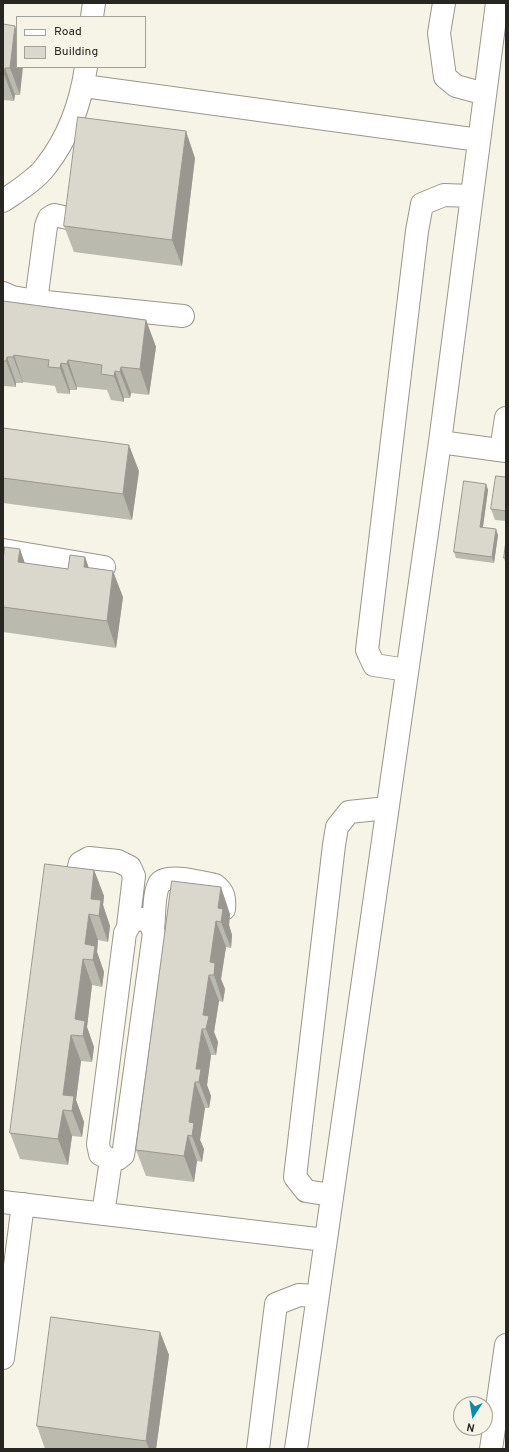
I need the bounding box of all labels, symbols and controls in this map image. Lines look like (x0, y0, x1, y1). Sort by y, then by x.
legend (16, 16, 146, 68)
text: Road (54, 24, 82, 40)
text: Building (54, 44, 98, 60)
north arrow (453, 1396, 493, 1436)
text: N (465, 1419, 476, 1434)

